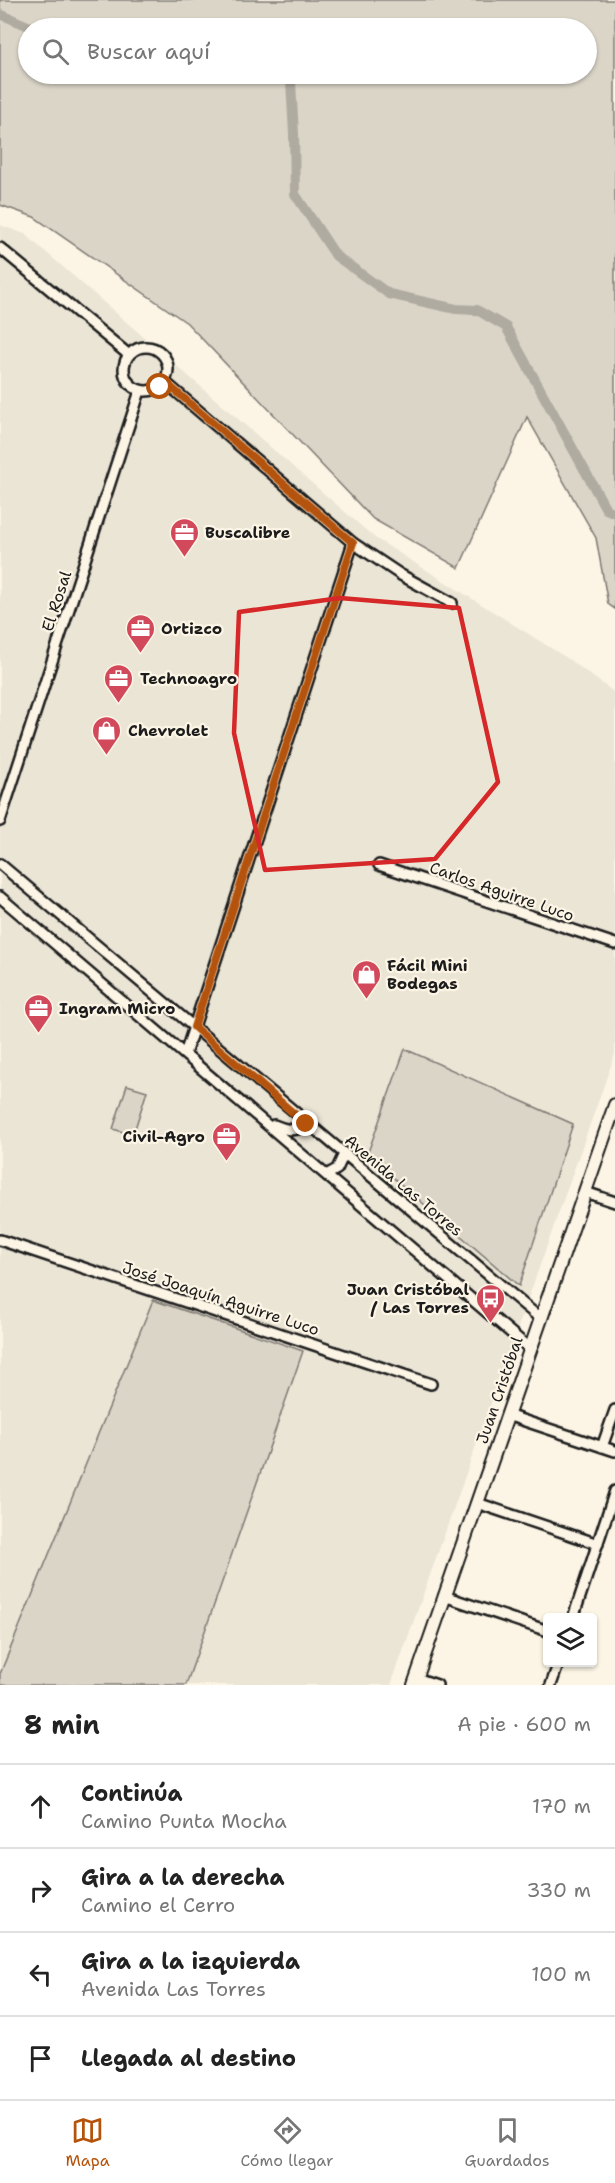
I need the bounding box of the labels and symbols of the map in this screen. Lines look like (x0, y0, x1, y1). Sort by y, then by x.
route start (146, 373, 172, 399)
office icon: Buscalibre (168, 516, 200, 558)
place label: Buscalibre (205, 522, 291, 543)
street label: El Rosal (37, 568, 76, 634)
office icon: Ortizco (124, 612, 156, 654)
place label: Ortizco (161, 618, 222, 639)
office icon: Technoagro (103, 662, 135, 704)
place label: Technoagro (140, 668, 237, 689)
shop icon: Chevrolet (91, 714, 123, 756)
place label: Chevrolet (128, 720, 209, 741)
street label: Carlos Aguirre Luco (427, 857, 577, 926)
place label: Fácil Mini Bodegas (387, 955, 468, 994)
shop icon: Fácil Mini Bodegas (350, 958, 382, 1000)
office icon: Ingram Micro (22, 992, 54, 1034)
place label: Ingram Micro (59, 998, 175, 1019)
route end (292, 1110, 318, 1136)
office icon: Civil-Agro (210, 1120, 242, 1162)
place label: Civil-Agro (122, 1126, 205, 1147)
street label: Avenida Las Torres (340, 1130, 467, 1241)
street label: José Joaquín Aguirre Luco (120, 1257, 322, 1340)
place label: Juan Cristóbal / Las Torres (347, 1279, 469, 1318)
bus stop icon: Juan Cristóbal / Las Torres (474, 1282, 506, 1324)
street label: Juan Cristóbal (471, 1334, 528, 1447)

